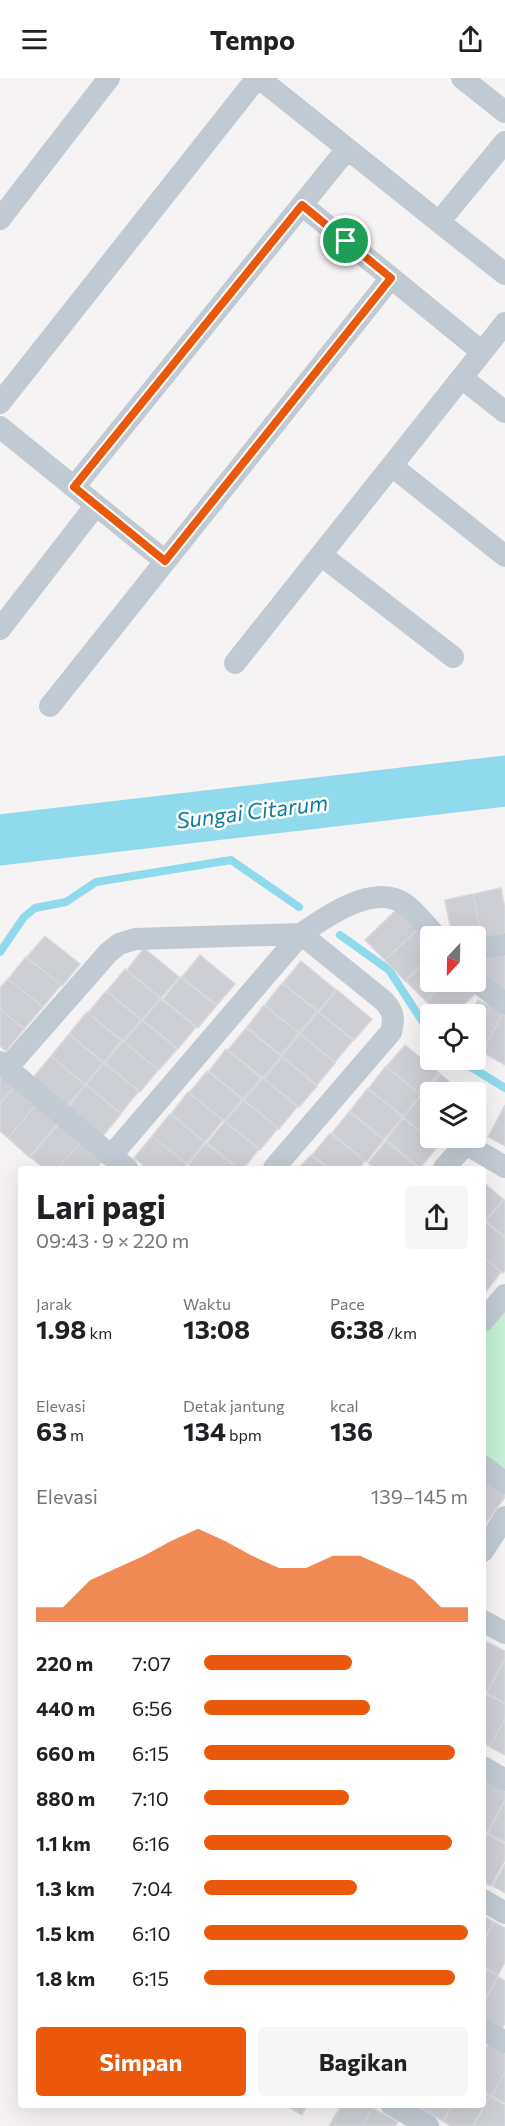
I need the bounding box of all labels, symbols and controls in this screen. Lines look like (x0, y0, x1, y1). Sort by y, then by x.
icon: menu (18, 23, 51, 56)
text: Tempo (210, 23, 295, 56)
icon: share (454, 23, 487, 56)
pin (320, 215, 371, 266)
icon: arrive (329, 224, 362, 257)
water label: Sungai Citarum (175, 788, 329, 834)
north arrow (420, 926, 486, 992)
map controls (420, 926, 486, 1148)
button: locate (420, 1004, 486, 1070)
button: layers (420, 1082, 486, 1148)
text: Lari pagi (36, 1185, 166, 1226)
button: share (405, 1186, 468, 1249)
text: 09:43 · 9 × 220 m (36, 1228, 189, 1252)
text: Jarak (36, 1294, 72, 1313)
text: Waktu (183, 1294, 231, 1313)
text: Pace (330, 1294, 365, 1313)
text: 1.98 (36, 1313, 86, 1344)
text: 13:08 (183, 1313, 250, 1344)
text: 6:38 (330, 1313, 384, 1344)
text: km (86, 1323, 112, 1342)
text: /km (384, 1323, 417, 1342)
text: Elevasi (36, 1396, 86, 1415)
text: Detak jantung (183, 1396, 285, 1415)
text: kcal (330, 1396, 359, 1415)
text: 63 (36, 1415, 67, 1446)
text: 134 (183, 1415, 226, 1446)
text: 136 (330, 1415, 373, 1446)
text: m (67, 1425, 84, 1444)
text: bpm (226, 1425, 262, 1444)
text: Elevasi (36, 1484, 98, 1508)
text: 139–145 m (371, 1484, 468, 1508)
text: 220 m (36, 1651, 93, 1675)
text: 7:07 (132, 1651, 171, 1675)
text: 440 m (36, 1696, 95, 1720)
text: 6:56 (132, 1696, 173, 1720)
text: 660 m (36, 1741, 95, 1765)
text: 6:15 (132, 1741, 169, 1765)
text: 880 m (36, 1786, 95, 1810)
text: 7:10 (132, 1786, 169, 1810)
text: 1.1 km (36, 1831, 91, 1855)
text: 6:16 (132, 1831, 170, 1855)
text: 1.3 km (36, 1876, 95, 1900)
text: 7:04 (132, 1876, 172, 1900)
text: 1.5 km (36, 1921, 95, 1945)
text: 6:10 (132, 1921, 170, 1945)
text: 1.8 km (36, 1966, 95, 1990)
text: 6:15 (132, 1966, 169, 1990)
button: Simpan (36, 2027, 246, 2096)
button: Bagikan (258, 2027, 468, 2096)

